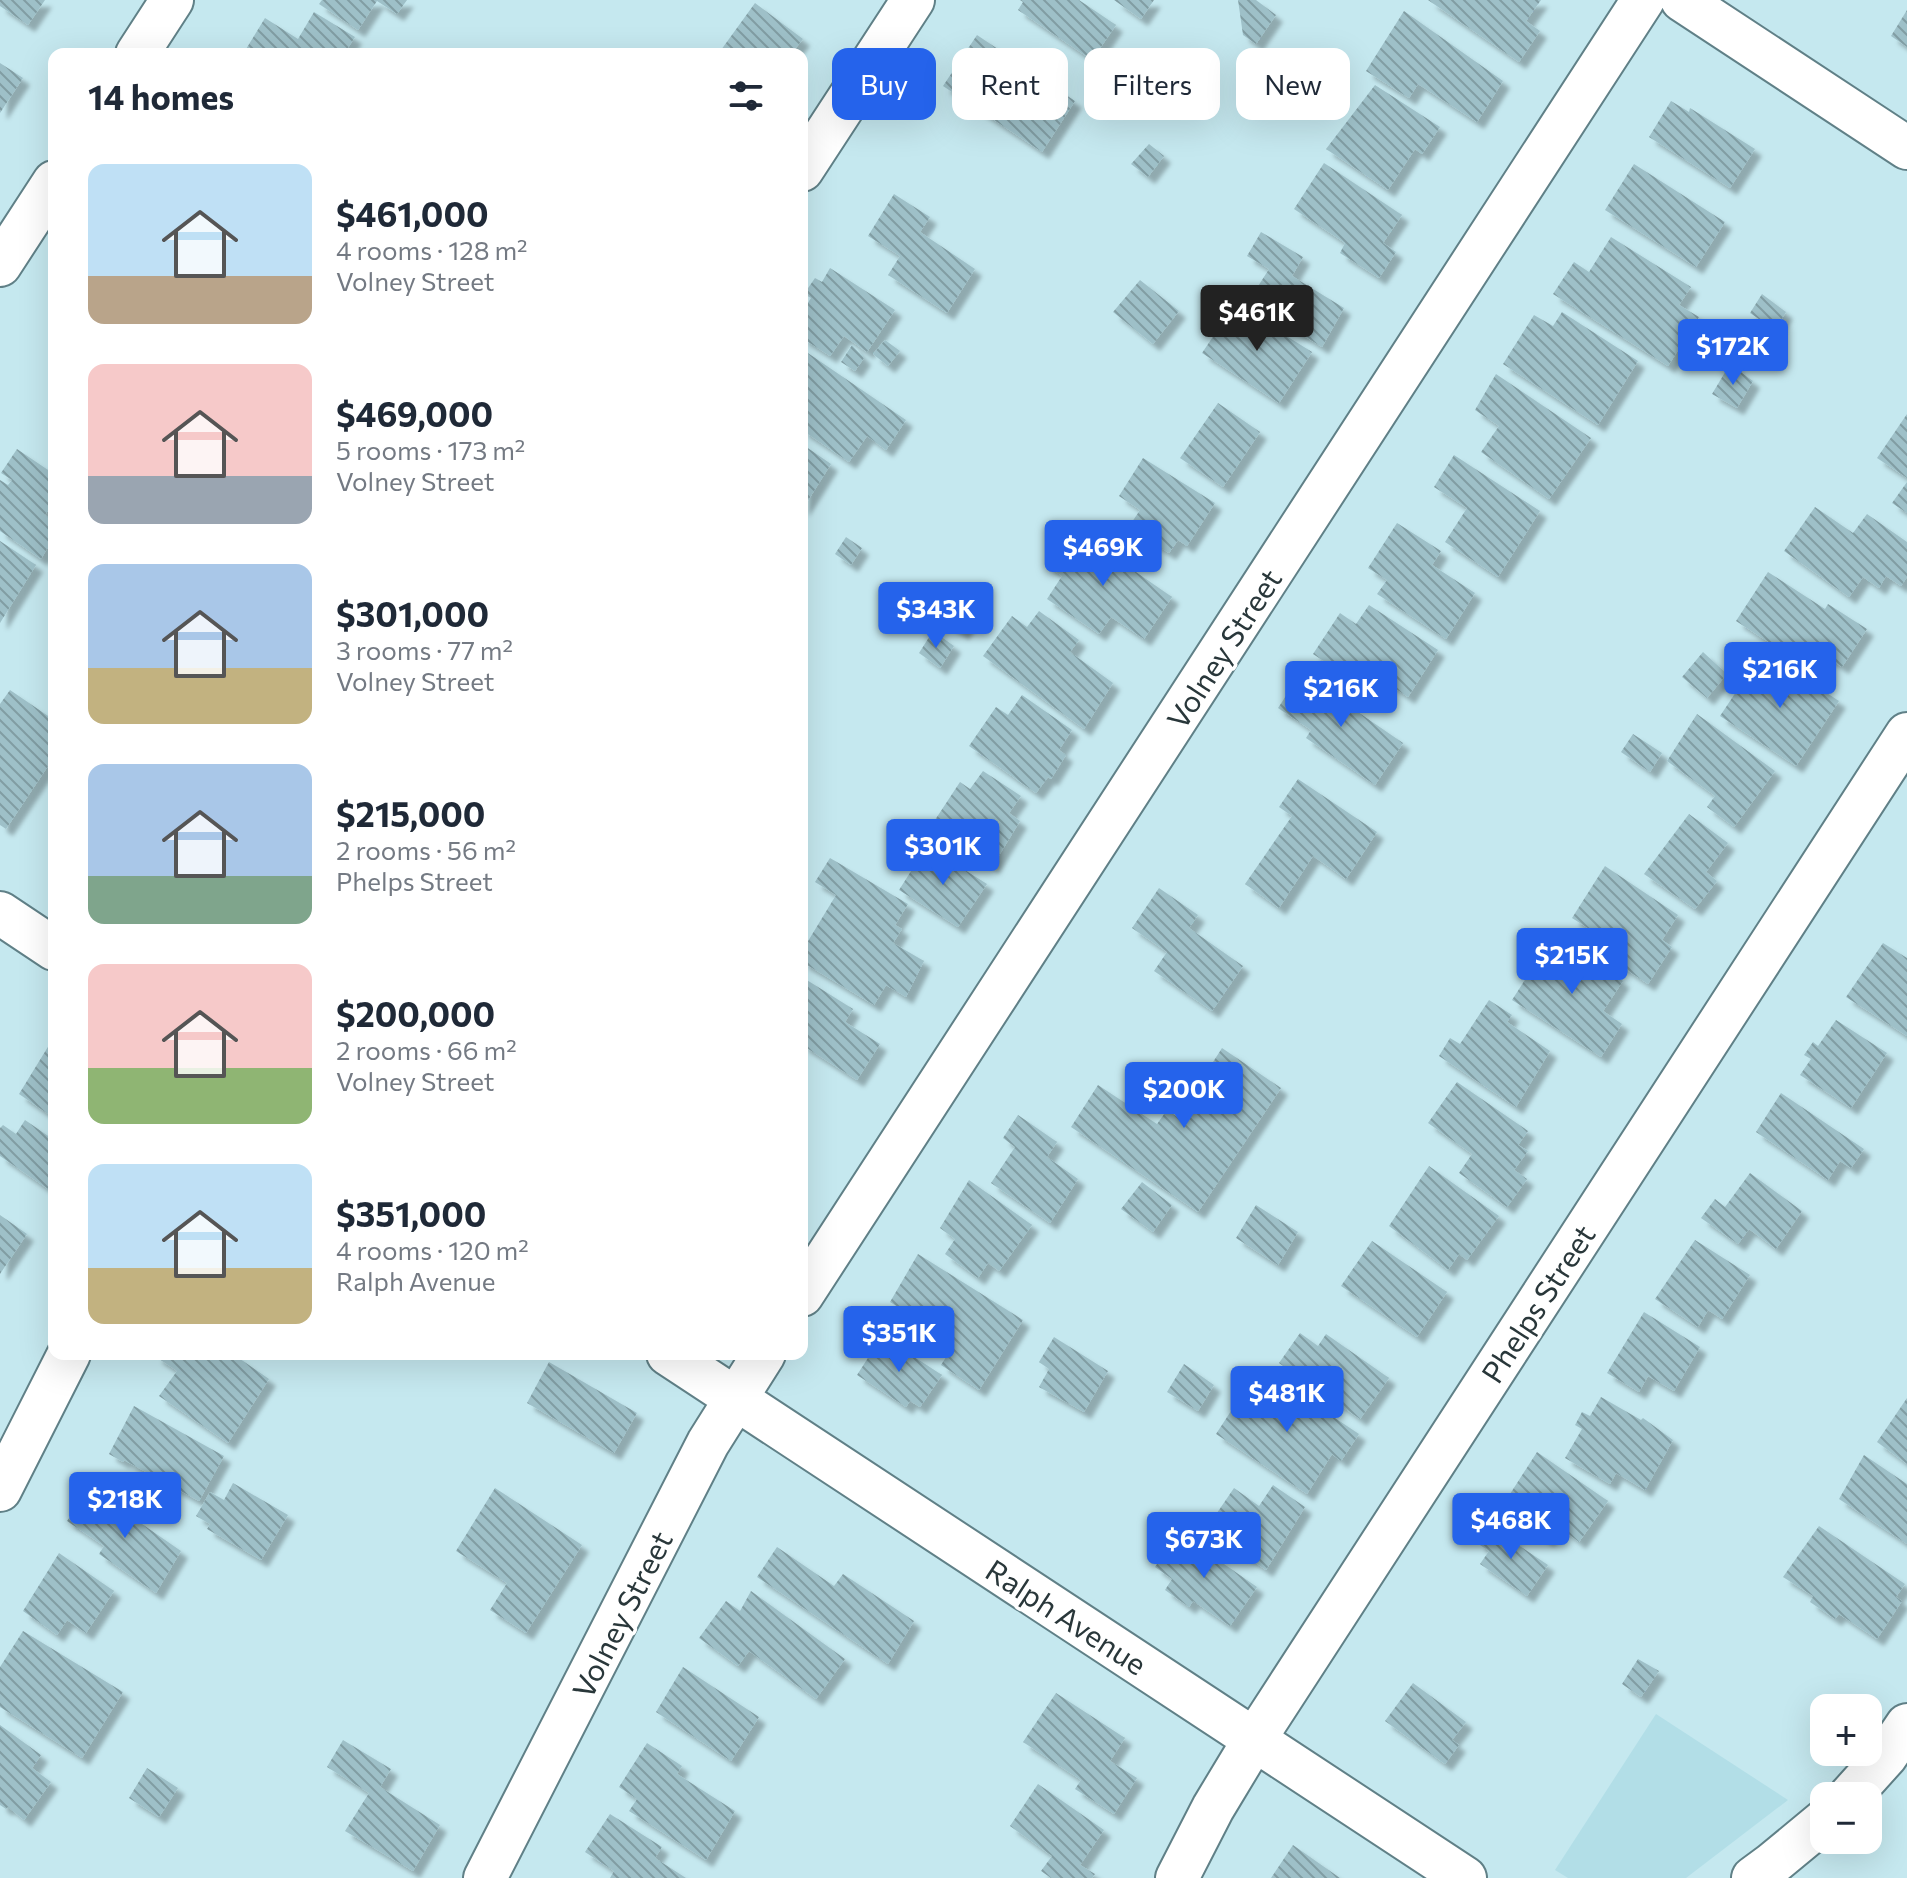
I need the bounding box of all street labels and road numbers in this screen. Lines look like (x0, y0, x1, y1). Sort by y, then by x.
street label: Volney Street (1158, 561, 1288, 735)
street label: Phelps Street (1472, 1217, 1602, 1389)
street label: Volney Street (563, 1524, 679, 1704)
street label: Ralph Avenue (980, 1550, 1154, 1682)

